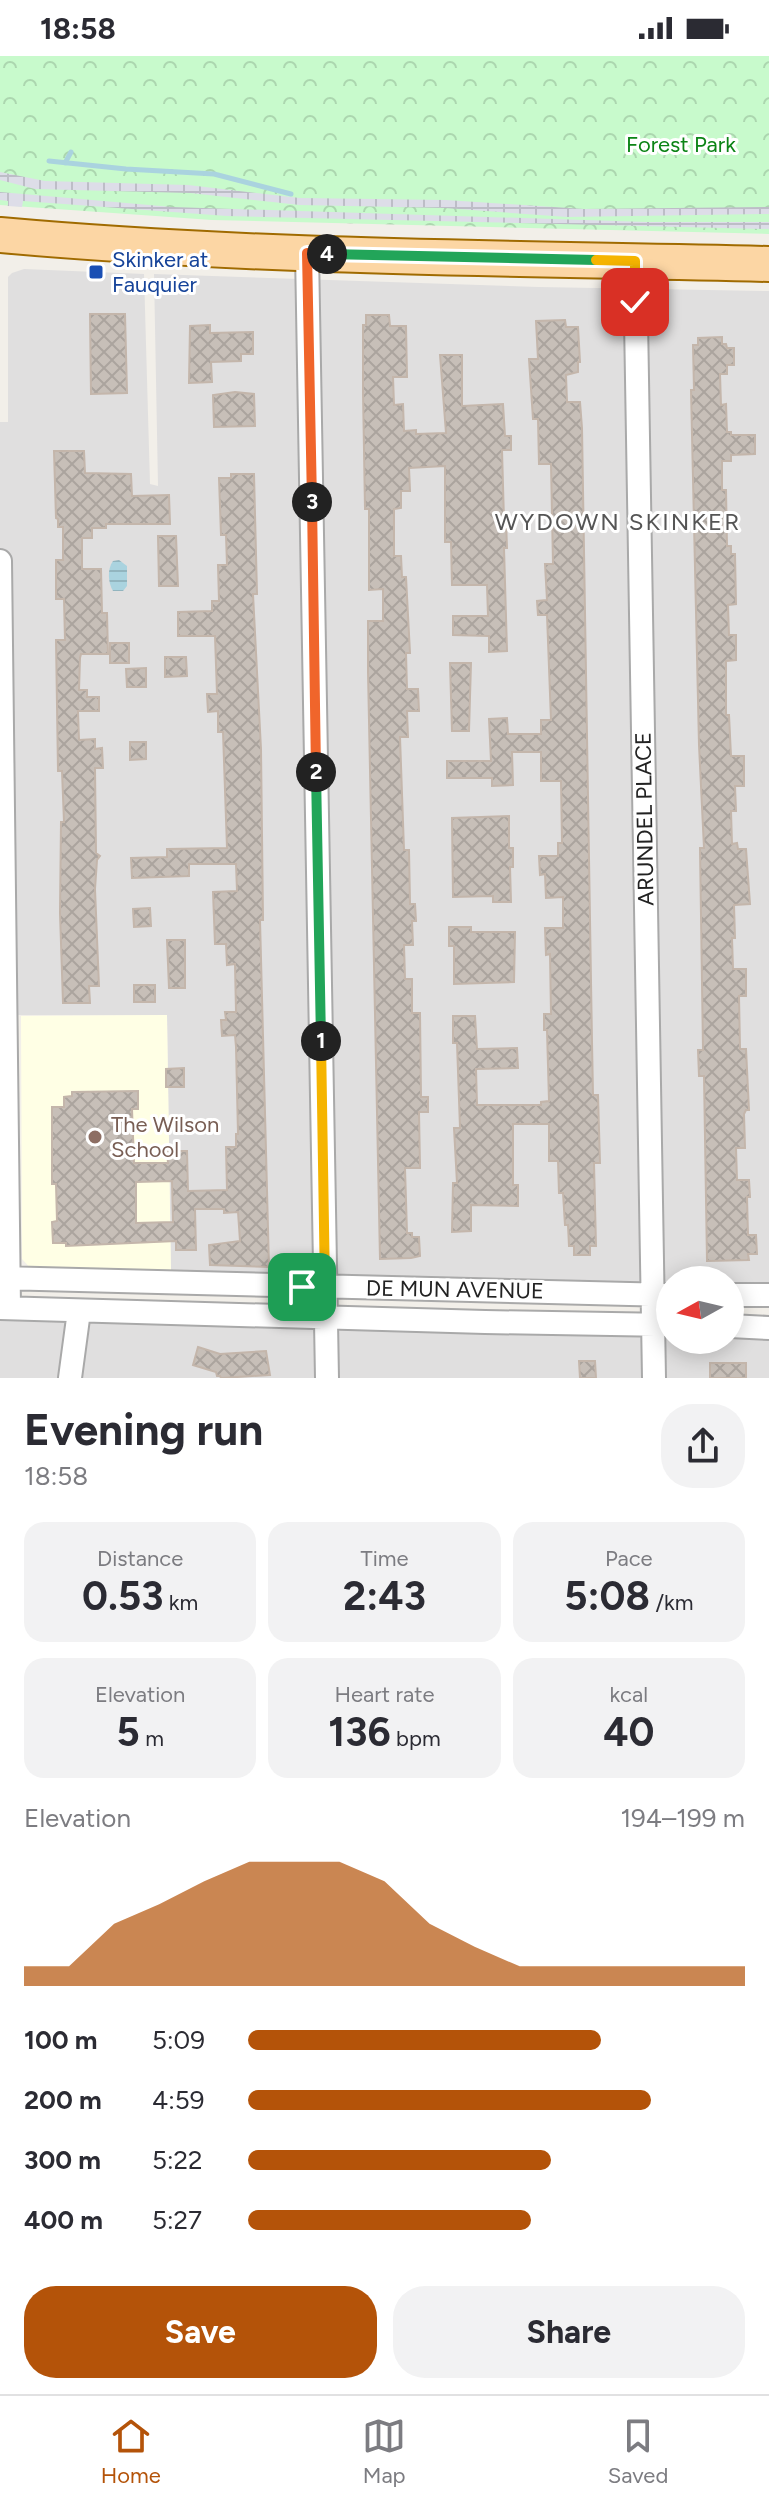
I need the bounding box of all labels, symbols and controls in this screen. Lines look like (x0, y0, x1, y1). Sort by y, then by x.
text: 18:58 (40, 10, 116, 47)
park label: Forest Park (626, 131, 736, 158)
pin: 4 (307, 234, 347, 274)
text: 4 (320, 240, 334, 267)
place label: Skinker at Fauquier (112, 246, 208, 298)
marker: Skinker at Fauquier (87, 263, 105, 281)
pin (601, 268, 669, 336)
icon: check (613, 280, 657, 324)
pin: 3 (292, 482, 332, 522)
text: 3 (306, 488, 318, 515)
district label: WYDOWN SKINKER (495, 507, 741, 536)
street label: ARUNDEL PLACE (629, 732, 660, 906)
pin: 2 (296, 752, 336, 792)
text: 2 (310, 758, 322, 785)
pin: 1 (301, 1021, 341, 1061)
text: 1 (316, 1027, 326, 1054)
place label: The Wilson School (111, 1111, 219, 1163)
marker: The Wilson School (86, 1128, 104, 1146)
pin (268, 1253, 336, 1321)
icon: arrive (280, 1265, 324, 1309)
north arrow (656, 1266, 744, 1354)
map controls (656, 1266, 744, 1354)
street label: DE MUN AVENUE (366, 1274, 544, 1305)
text: Evening run (24, 1403, 263, 1456)
button: share (661, 1404, 745, 1488)
text: 18:58 (24, 1460, 88, 1492)
text: Distance (97, 1545, 183, 1572)
text: Time (361, 1545, 408, 1572)
text: Pace (605, 1545, 653, 1572)
text: 0.53 (82, 1572, 163, 1620)
text: 2:43 (343, 1572, 426, 1620)
text: 5:08 (564, 1572, 650, 1620)
text: km (163, 1589, 198, 1616)
text: /km (650, 1589, 693, 1616)
text: Elevation (95, 1681, 185, 1708)
text: Heart rate (335, 1681, 434, 1708)
text: kcal (610, 1681, 648, 1708)
text: 5 (116, 1708, 140, 1756)
text: 136 (328, 1708, 391, 1756)
text: 40 (603, 1708, 654, 1756)
text: m (140, 1725, 164, 1752)
text: bpm (391, 1725, 441, 1752)
text: Elevation (24, 1802, 131, 1834)
text: 194–199 m (620, 1802, 745, 1834)
text: 100 m (24, 2024, 98, 2056)
text: 5:09 (152, 2024, 205, 2056)
text: 200 m (24, 2084, 102, 2116)
text: 4:59 (152, 2084, 204, 2116)
text: 300 m (24, 2144, 101, 2176)
text: 5:22 (152, 2144, 203, 2176)
text: 400 m (24, 2204, 103, 2236)
text: 5:27 (152, 2204, 202, 2236)
button: Save (24, 2286, 377, 2378)
button: Share (393, 2286, 745, 2378)
tab: Home (101, 2414, 161, 2489)
tab: Map (362, 2414, 406, 2489)
tab: Saved (608, 2414, 668, 2489)

